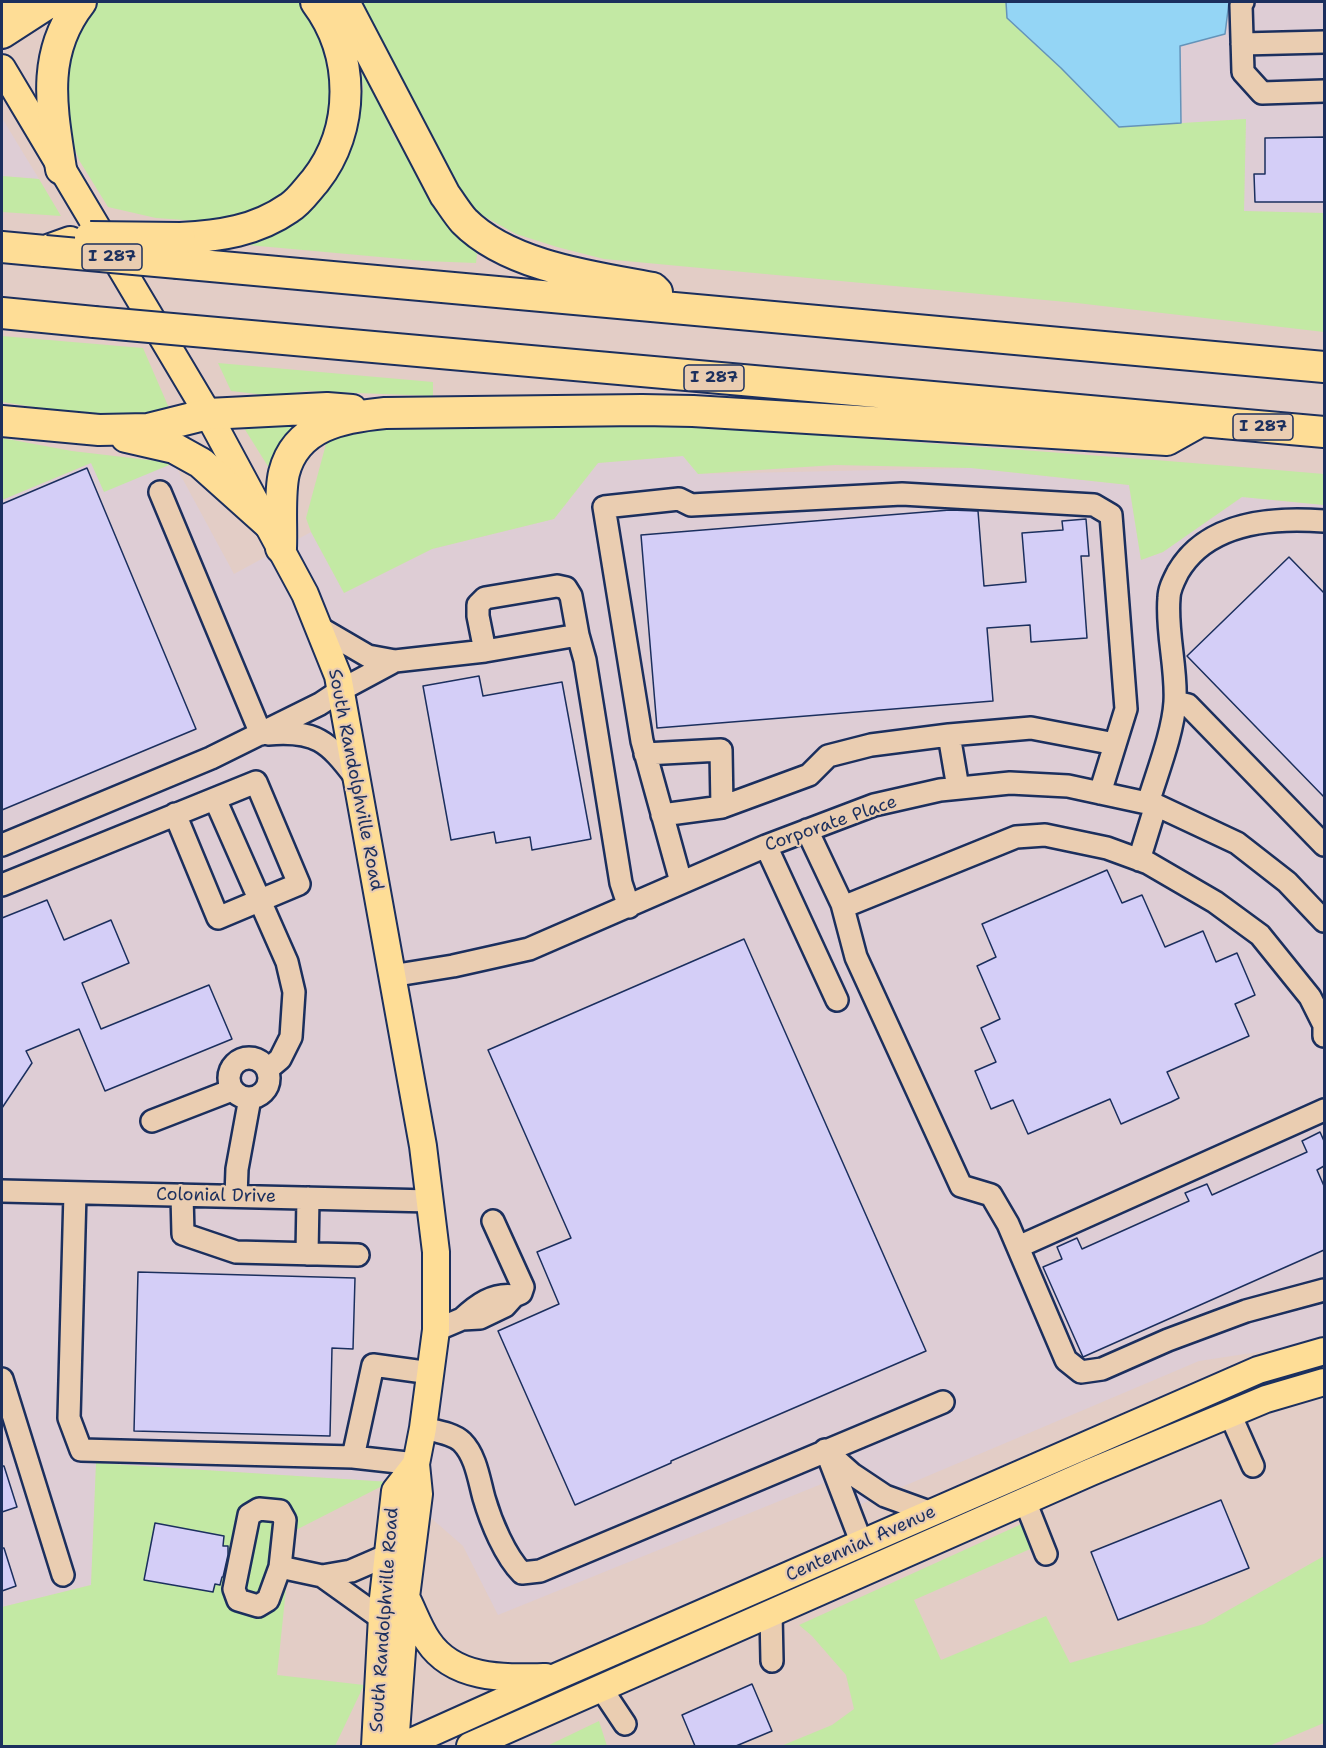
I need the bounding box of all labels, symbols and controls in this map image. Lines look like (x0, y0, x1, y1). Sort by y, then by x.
road number: I 287 (82, 244, 142, 270)
road number: I 287 (684, 365, 744, 391)
road number: I 287 (1233, 414, 1293, 440)
street label: South Randolphville Road (323, 667, 387, 893)
street label: Corporate Place (762, 791, 900, 857)
street label: Colonial Drive (156, 1184, 276, 1208)
street label: Centennial Avenue (783, 1501, 939, 1587)
street label: South Randolphville Road (366, 1507, 404, 1733)

